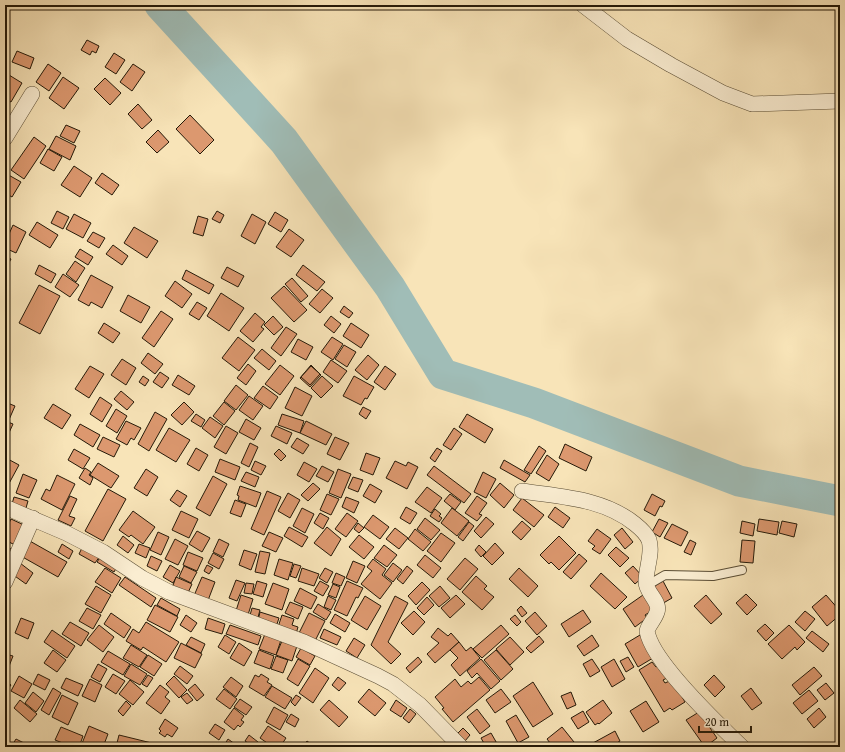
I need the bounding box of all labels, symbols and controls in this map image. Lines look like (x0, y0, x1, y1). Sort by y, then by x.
scale bar (699, 708, 751, 734)
text: 20 m (705, 713, 729, 730)

